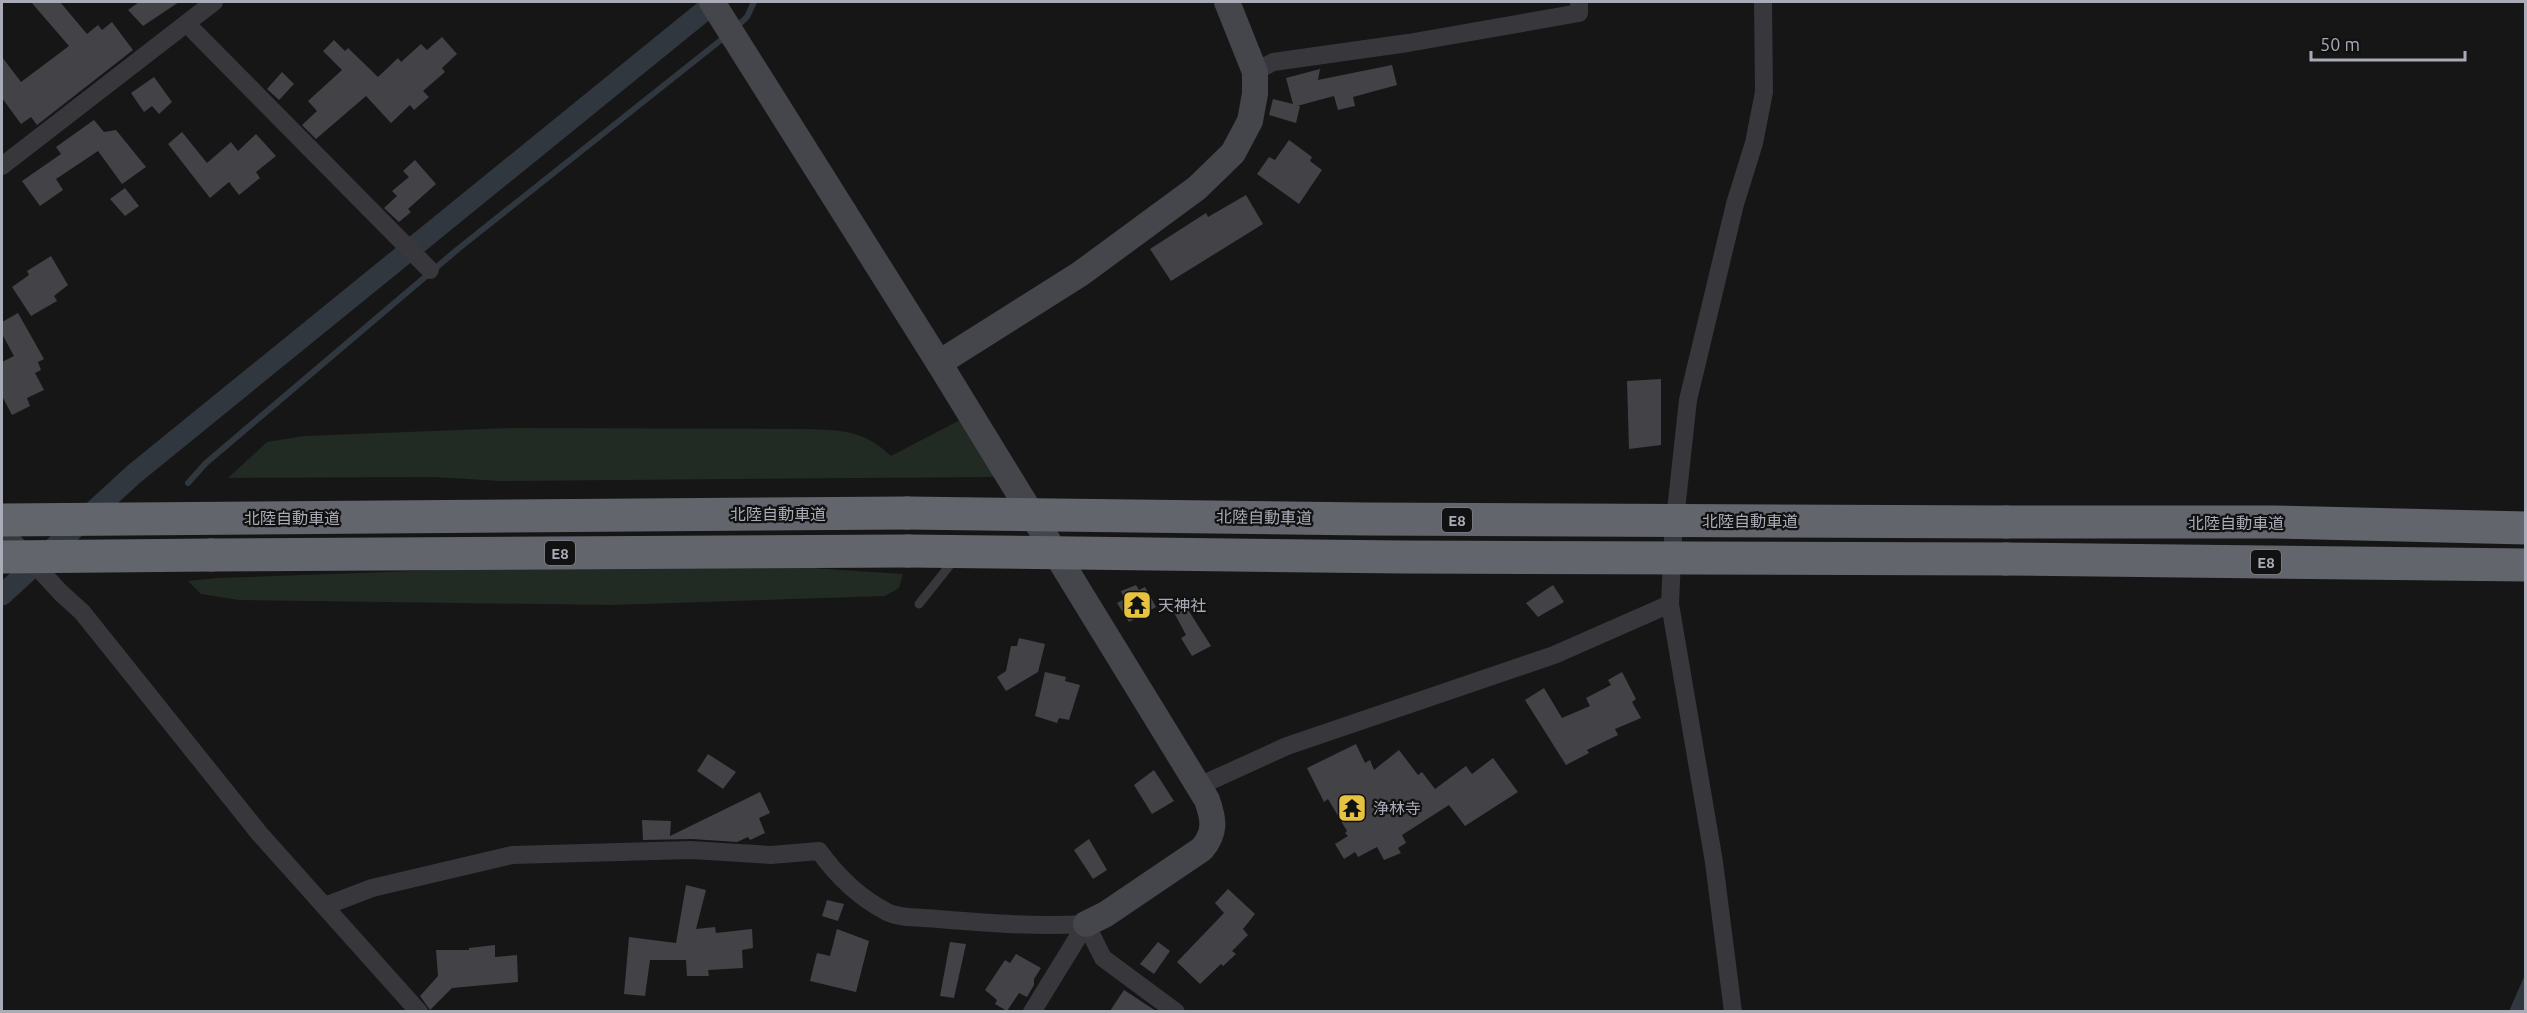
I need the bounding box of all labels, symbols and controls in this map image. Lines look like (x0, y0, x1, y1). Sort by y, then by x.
scale bar (2311, 24, 2466, 62)
text: 50 m (2320, 34, 2360, 54)
street label: 北陸自動車道 (730, 505, 826, 523)
street label: 北陸自動車道 (1216, 507, 1312, 527)
road number: E8 (1442, 508, 1472, 532)
street label: 北陸自動車道 (244, 509, 340, 527)
street label: 北陸自動車道 (1702, 512, 1798, 530)
street label: 北陸自動車道 (2188, 514, 2284, 532)
road number: E8 (545, 541, 575, 565)
road number: E8 (2251, 550, 2281, 574)
temple icon: 天神社 (1121, 589, 1153, 621)
place label: 天神社 (1158, 596, 1206, 614)
temple icon: 浄林寺 (1336, 792, 1368, 824)
place label: 浄林寺 (1373, 799, 1421, 817)

